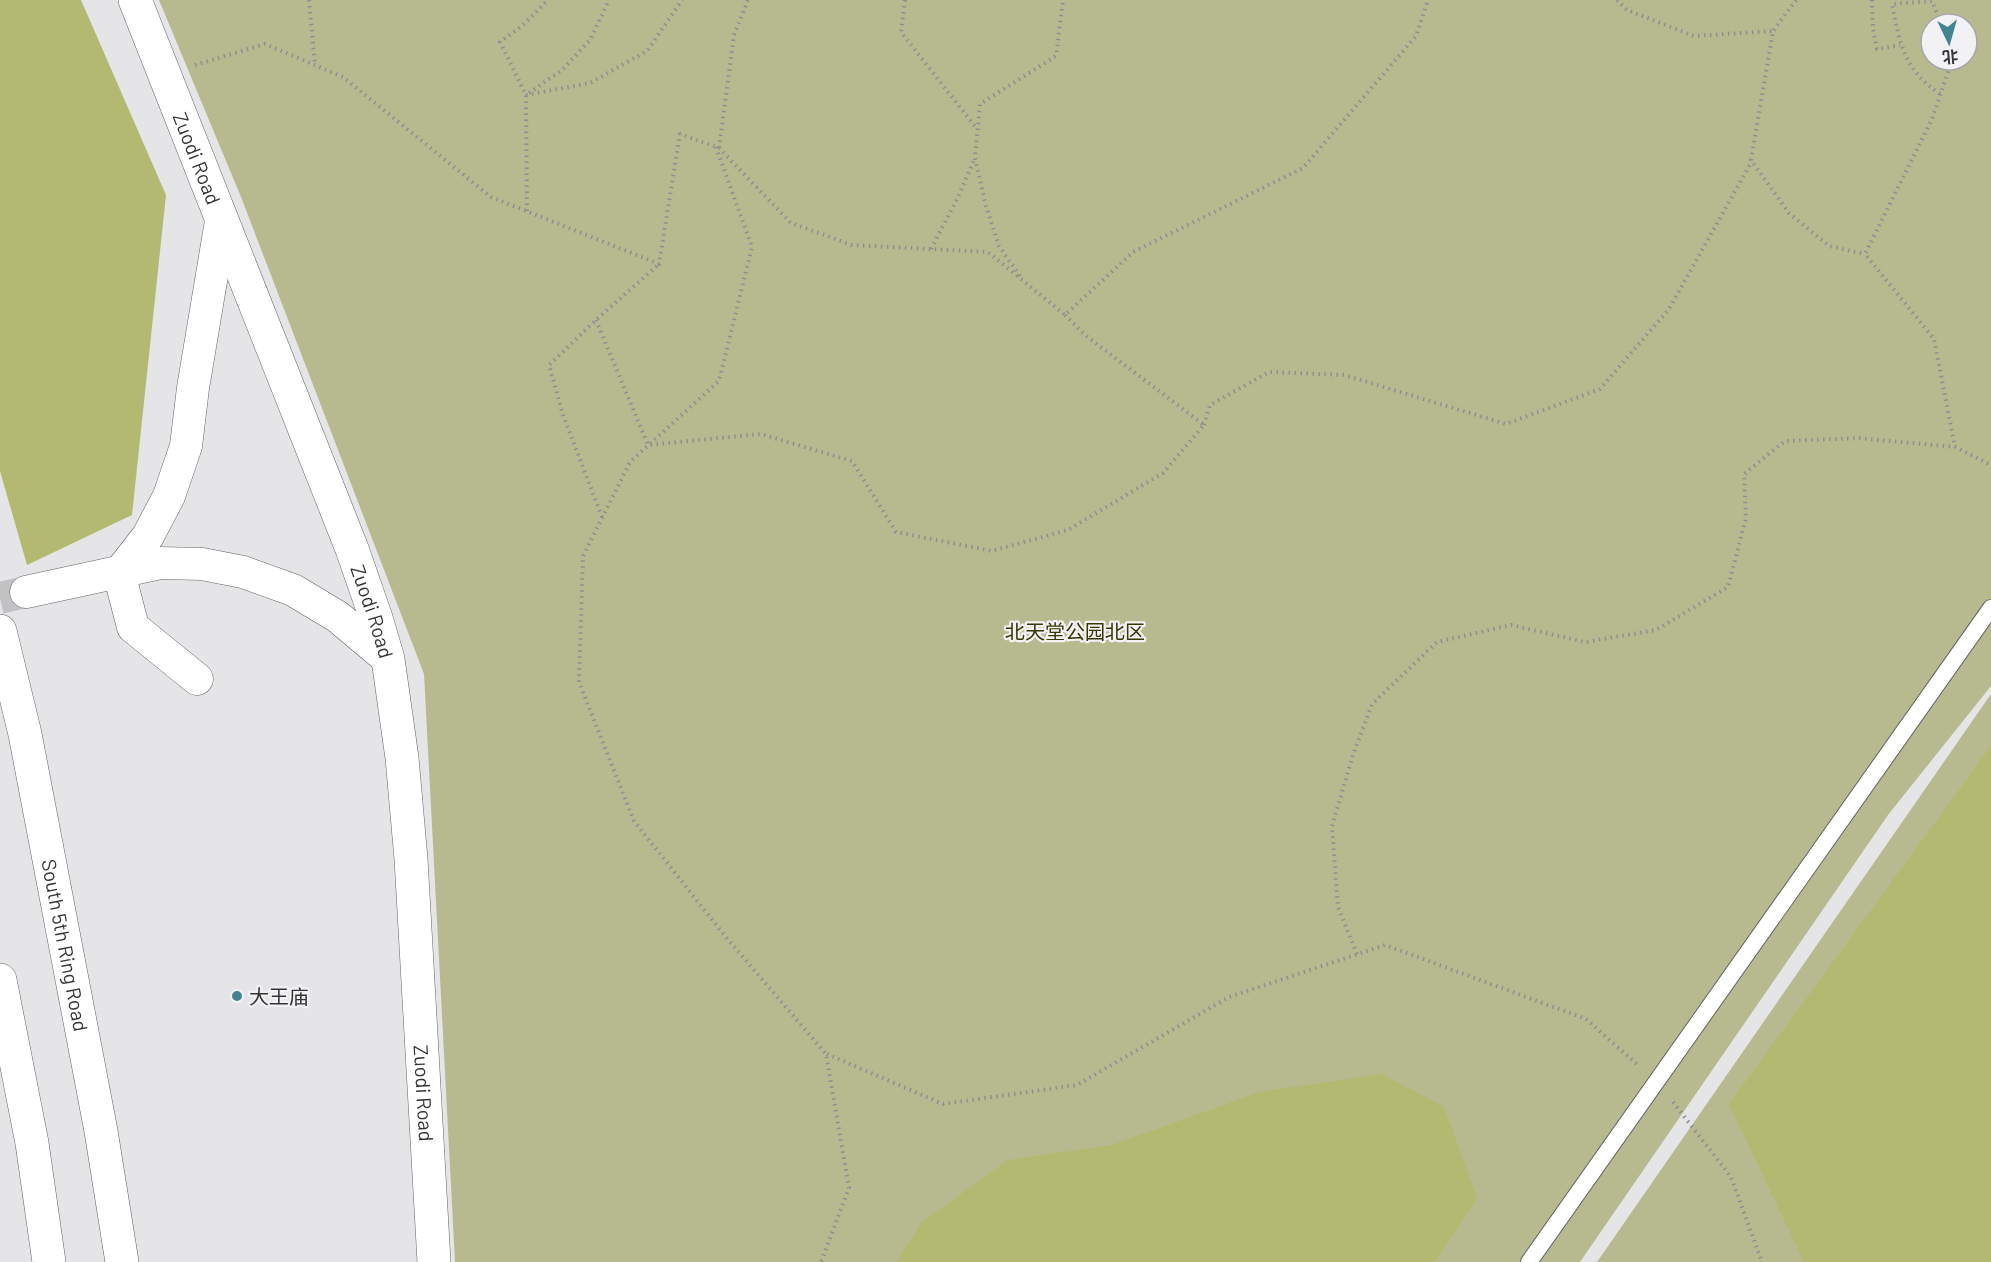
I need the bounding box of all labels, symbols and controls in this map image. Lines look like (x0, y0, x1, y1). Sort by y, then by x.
north arrow (1919, 12, 1979, 72)
text: 北 (1942, 47, 1959, 68)
street label: Zuodi Road (169, 109, 226, 208)
street label: Zuodi Road (346, 561, 399, 661)
park label: 北天堂公园北区 (1005, 619, 1145, 643)
street label: South 5th Ring Road (37, 857, 94, 1033)
place label: 大王庙 (249, 984, 309, 1008)
marker: 大王庙 (230, 989, 244, 1003)
street label: Zuodi Road (410, 1044, 439, 1142)

